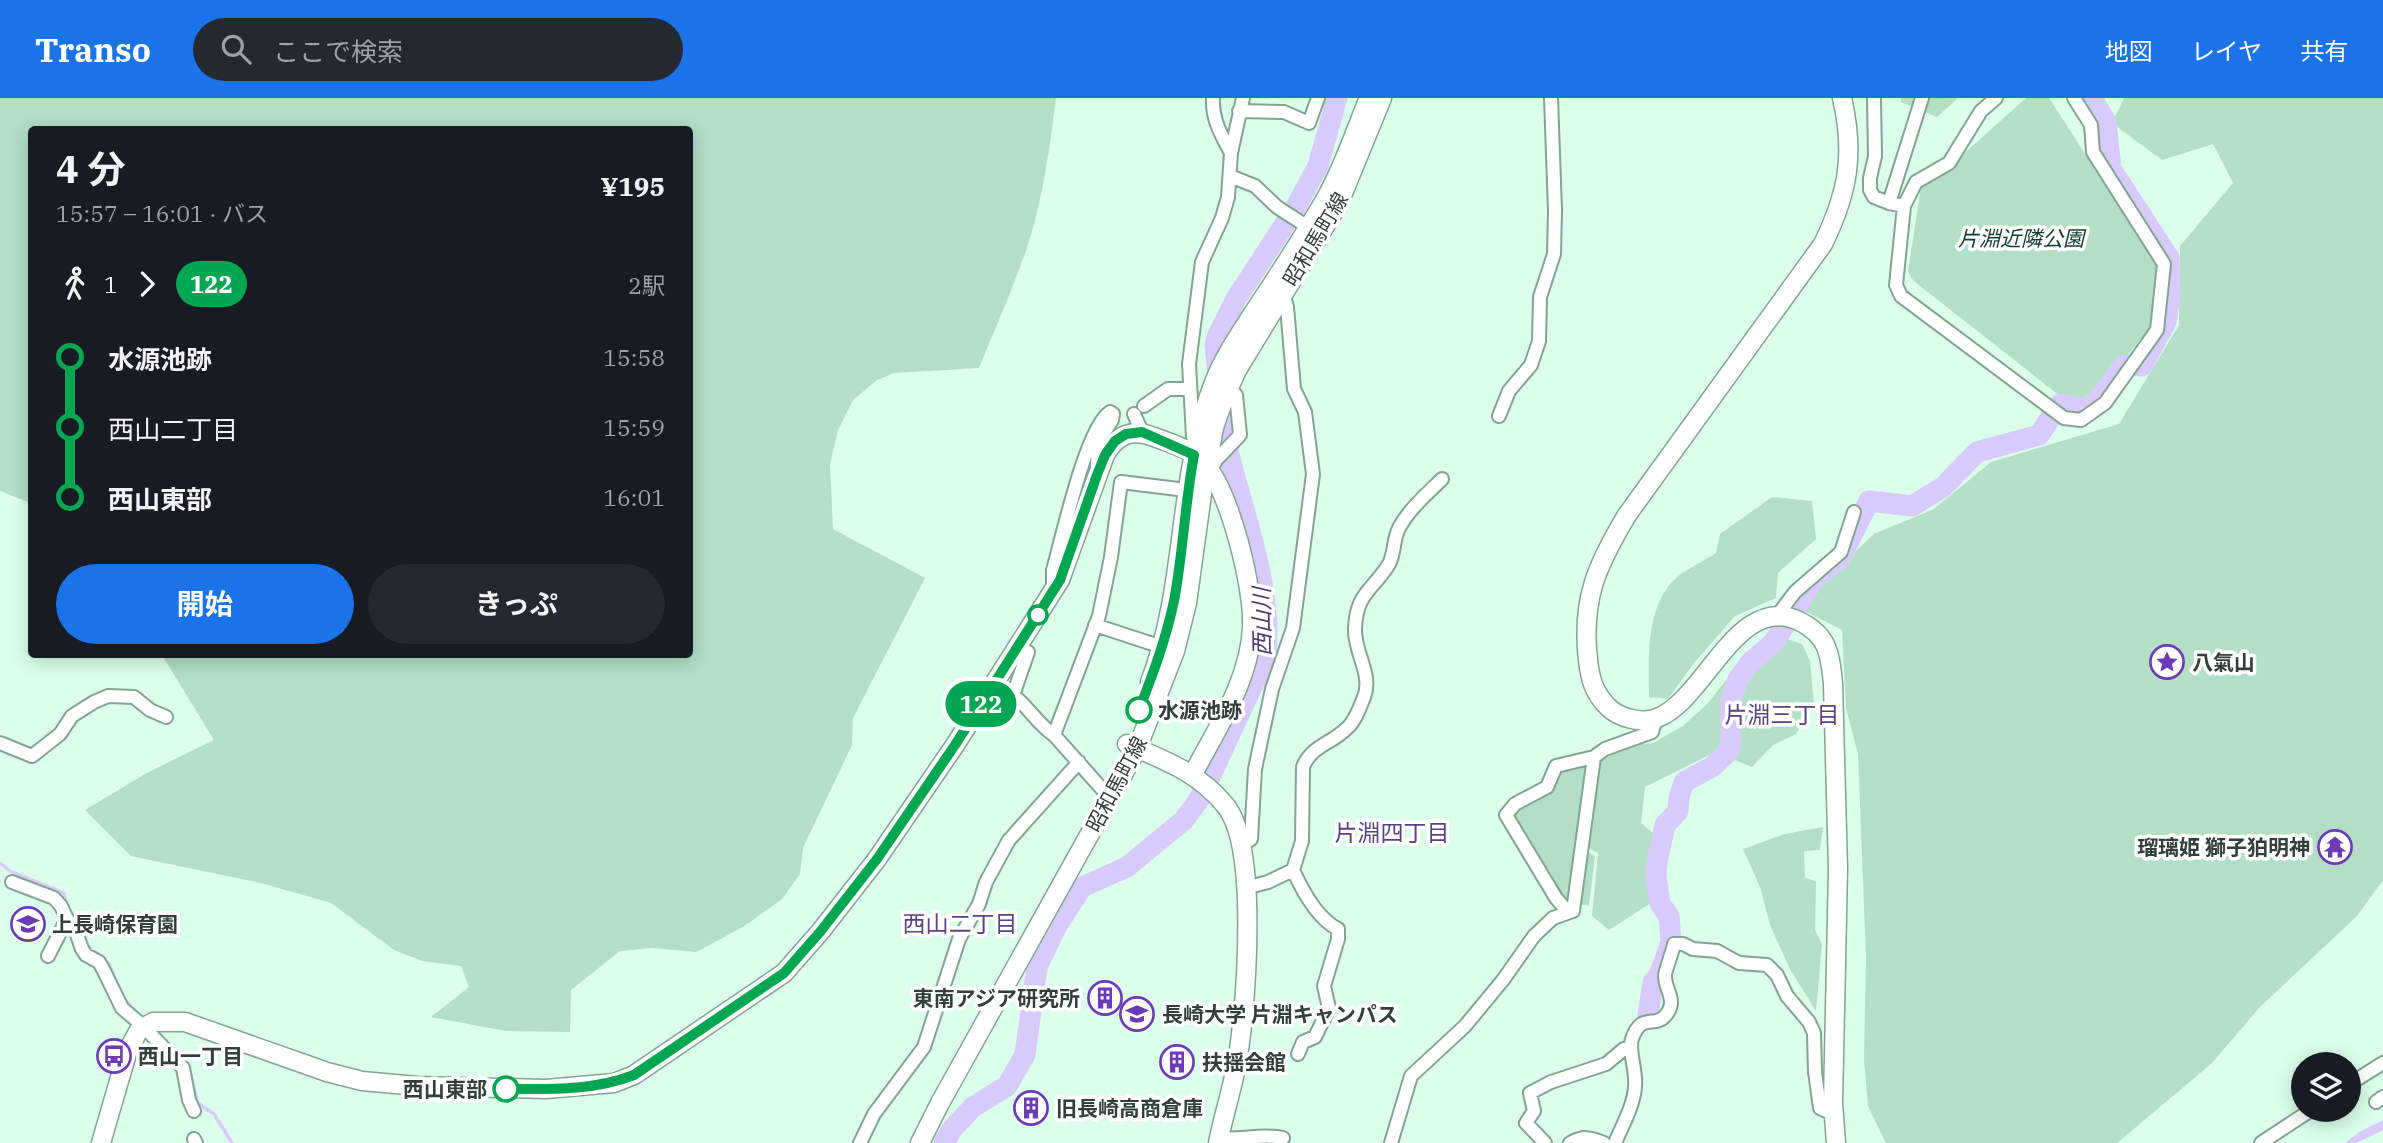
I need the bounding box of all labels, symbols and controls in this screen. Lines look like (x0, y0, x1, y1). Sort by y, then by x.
search box (193, 18, 683, 81)
text: Transo (35, 28, 151, 71)
icon: search (217, 30, 255, 68)
text: ここで検索 (273, 34, 403, 68)
text: 地図 (2105, 35, 2153, 67)
text: レイヤ (2191, 35, 2262, 67)
text: 共有 (2300, 35, 2348, 67)
text: 4 分 (56, 144, 126, 193)
text: ¥195 (600, 169, 665, 203)
street label: 昭和馬町線 (1276, 187, 1354, 291)
text: 15:57 – 16:01 · バス (56, 198, 268, 228)
park label: 片淵近隣公園 (1958, 224, 2087, 252)
icon: walk (56, 265, 94, 303)
icon: forward (128, 265, 166, 303)
text: 122 (190, 268, 233, 300)
text: 1 (104, 269, 118, 299)
text: 2駅 (628, 270, 665, 300)
text: 水源池跡 (108, 342, 212, 376)
text: 15:58 (603, 342, 665, 372)
text: 西山二丁目 (108, 412, 238, 446)
text: 15:59 (603, 412, 665, 442)
text: 西山東部 (108, 482, 212, 516)
text: 16:01 (603, 482, 665, 512)
button: 開始 (56, 564, 354, 644)
button: きっぷ (368, 564, 665, 644)
water label: 西山川 (1245, 584, 1277, 657)
unlabelled marker (1028, 605, 1048, 625)
place icon: 八氣山 (2148, 643, 2186, 681)
place label: 八氣山 (2192, 648, 2255, 676)
line badge: 122 (941, 681, 1021, 727)
text: 122 (959, 688, 1003, 720)
place label: 水源池跡 (1158, 696, 1242, 724)
marker: 水源池跡 (1126, 697, 1152, 723)
district label: 片淵三丁目 (1725, 699, 1840, 729)
street label: 昭和馬町線 (1079, 731, 1153, 837)
district label: 片淵四丁目 (1335, 817, 1450, 847)
temple icon: 瑠璃姫 獅子狛明神 (2316, 828, 2354, 866)
place label: 瑠璃姫 獅子狛明神 (2137, 833, 2310, 861)
school or university icon: 上長崎保育園 (9, 905, 47, 943)
district label: 西山二丁目 (903, 908, 1018, 938)
place label: 上長崎保育園 (52, 910, 178, 938)
building icon: 東南アジア研究所 (1086, 979, 1124, 1017)
place label: 東南アジア研究所 (913, 984, 1080, 1012)
school or university icon: 長崎大学 片淵キャンパス (1118, 995, 1156, 1033)
place label: 長崎大学 片淵キャンパス (1162, 1000, 1398, 1028)
bus stop icon: 西山一丁目 (95, 1037, 133, 1075)
place label: 西山一丁目 (138, 1042, 243, 1070)
building icon: 扶揺会館 (1158, 1043, 1196, 1081)
place label: 扶揺会館 (1202, 1048, 1286, 1076)
map controls (2291, 1052, 2361, 1122)
button: layers (2291, 1052, 2361, 1122)
place label: 西山東部 (403, 1075, 487, 1103)
marker: 西山東部 (493, 1076, 519, 1102)
building icon: 旧長崎高商倉庫 (1012, 1089, 1050, 1127)
place label: 旧長崎高商倉庫 (1056, 1094, 1203, 1122)

